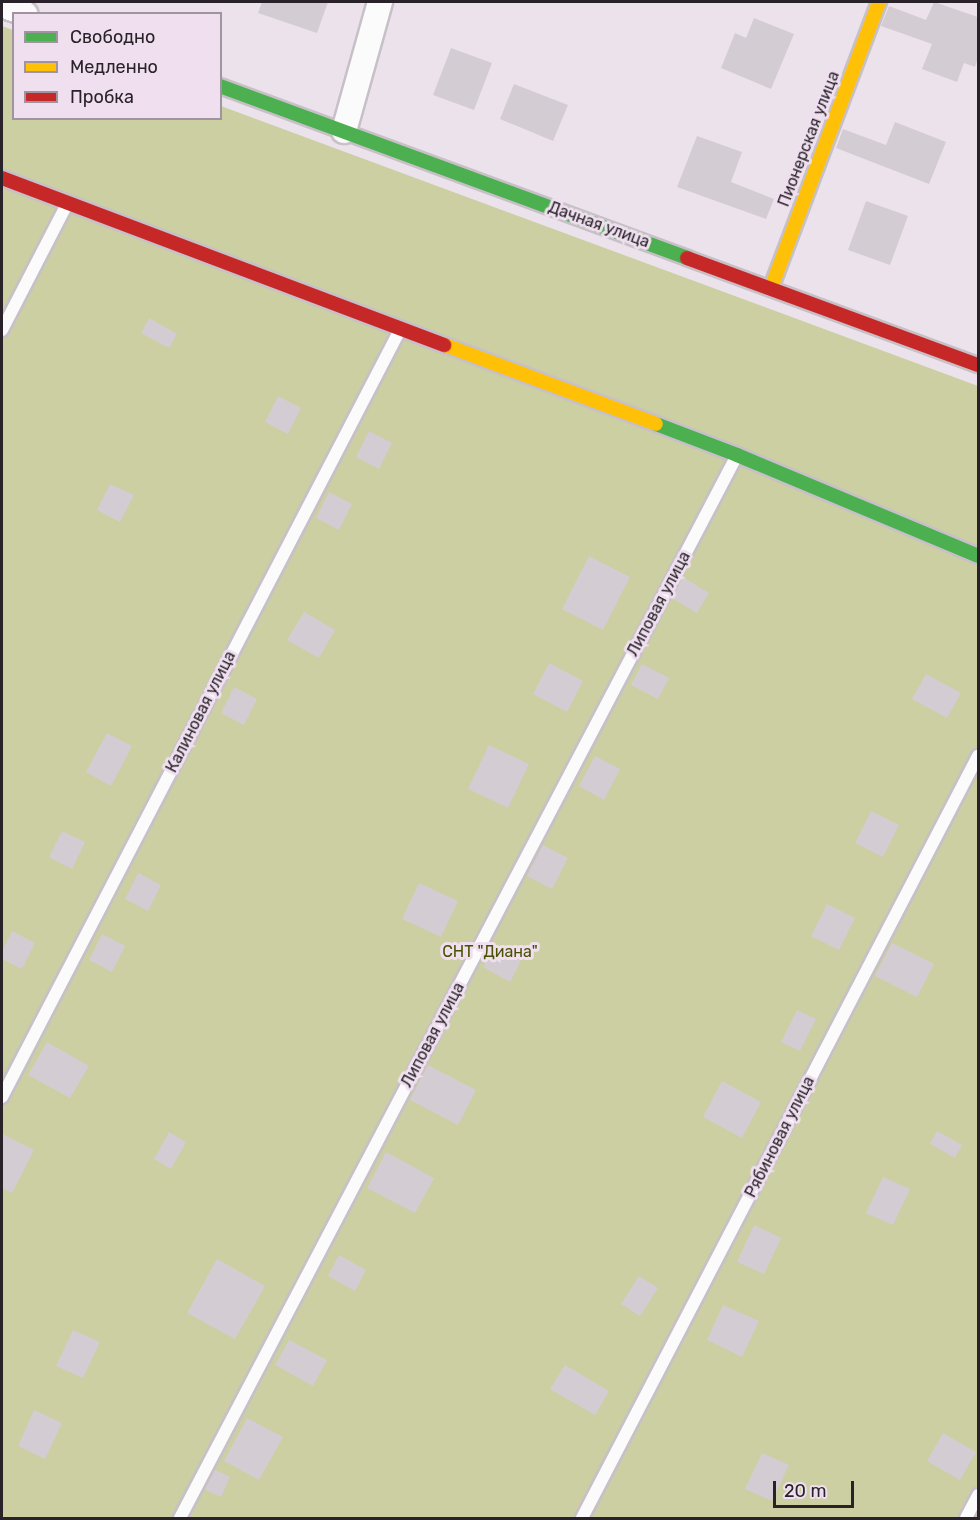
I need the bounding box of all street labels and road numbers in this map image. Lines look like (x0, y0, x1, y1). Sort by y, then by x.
street label: Пионерская улица (774, 69, 844, 209)
street label: Дачная улица (546, 198, 652, 252)
street label: Липовая улица (623, 548, 695, 660)
street label: Калиновая улица (162, 648, 240, 776)
street label: Липовая улица (397, 979, 469, 1091)
street label: Рябиновая улица (741, 1073, 819, 1201)

